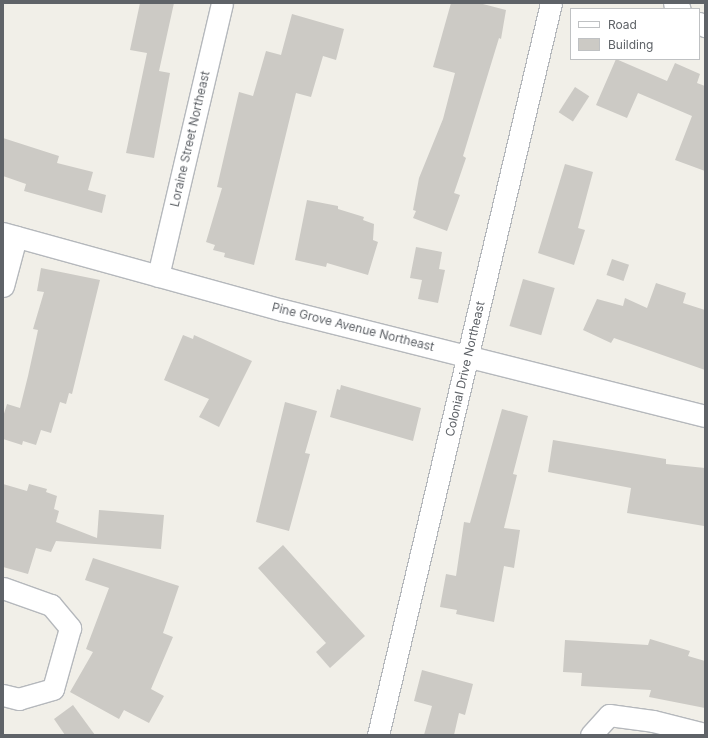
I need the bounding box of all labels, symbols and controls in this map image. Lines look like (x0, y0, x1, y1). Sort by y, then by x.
legend (570, 8, 700, 60)
text: Road (608, 17, 637, 32)
text: Building (608, 37, 653, 52)
street label: Loraine Street Northeast (167, 70, 213, 208)
street label: Pine Grove Avenue Northeast (270, 300, 436, 354)
street label: Colonial Drive Northeast (442, 300, 488, 438)

